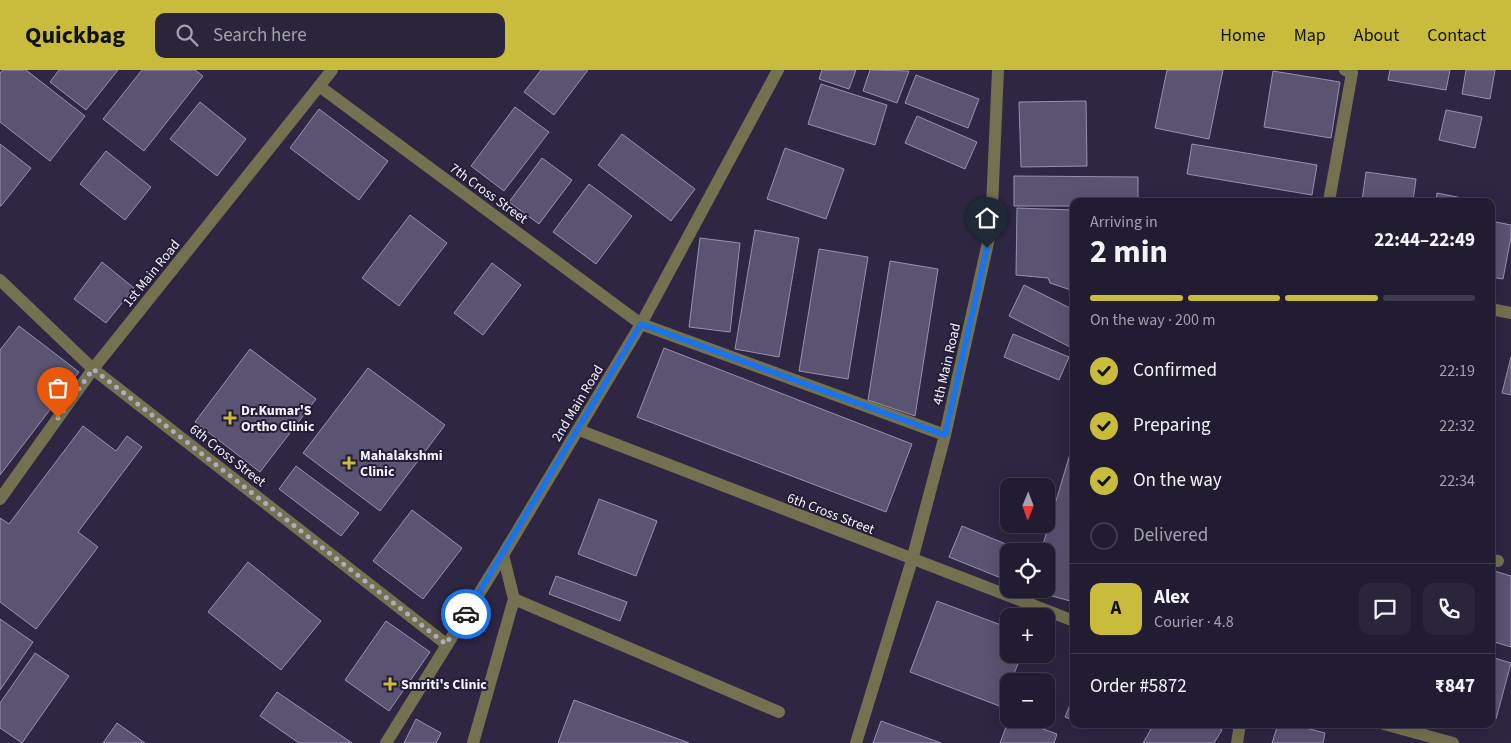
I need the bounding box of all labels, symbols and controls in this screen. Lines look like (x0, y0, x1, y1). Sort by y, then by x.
search box (155, 13, 505, 58)
text: Quickbag (25, 18, 125, 53)
icon: search (173, 21, 201, 49)
text: Search here (213, 22, 307, 49)
text: Home (1220, 23, 1266, 48)
text: Map (1294, 23, 1326, 48)
text: About (1354, 23, 1399, 48)
text: Contact (1427, 23, 1486, 48)
street label: 7th Cross Street (445, 159, 532, 229)
pin (966, 197, 1008, 248)
icon: home (973, 204, 1001, 232)
text: Arriving in (1090, 211, 1158, 233)
text: 22:44–22:49 (1374, 227, 1475, 254)
text: 2 min (1090, 229, 1168, 275)
street label: 1st Main Road (118, 236, 185, 312)
text: On the way · 200 m (1090, 309, 1215, 331)
street label: 4th Main Road (928, 321, 966, 407)
icon: check (1090, 357, 1118, 385)
text: Confirmed (1133, 357, 1217, 384)
text: 22:19 (1439, 360, 1475, 382)
street label: 2nd Main Road (547, 361, 609, 446)
pin (37, 367, 79, 418)
icon: bag (44, 374, 72, 402)
place label: Dr.Kumar'S Ortho Clinic (241, 401, 315, 437)
marker: Dr.Kumar'S Ortho Clinic (223, 411, 237, 425)
icon: check (1090, 412, 1118, 440)
text: Preparing (1133, 412, 1211, 439)
text: 22:32 (1439, 415, 1475, 437)
street label: 6th Cross Street (185, 420, 270, 492)
place label: Mahalakshmi Clinic (360, 446, 443, 482)
marker: Mahalakshmi Clinic (342, 456, 356, 470)
icon: check (1090, 467, 1118, 495)
text: On the way (1133, 467, 1222, 494)
text: 22:34 (1439, 470, 1475, 492)
north arrow (1000, 478, 1055, 532)
map controls (1000, 478, 1055, 728)
street label: 6th Cross Street (784, 488, 877, 540)
text: Delivered (1133, 522, 1208, 549)
button: locate (1000, 543, 1055, 598)
button: chat (1359, 583, 1411, 635)
button: phone (1423, 583, 1475, 635)
text: Alex (1154, 584, 1190, 611)
courier (441, 589, 491, 639)
text: A (1111, 595, 1121, 622)
icon: car (452, 600, 480, 628)
button: + (1000, 608, 1055, 663)
text: Courier · 4.8 (1154, 611, 1234, 633)
button: − (1000, 673, 1055, 728)
text: Order #5872 (1090, 673, 1187, 700)
text: ₹847 (1435, 673, 1475, 700)
place label: Smriti's Clinic (401, 675, 487, 695)
marker: Smriti's Clinic (383, 677, 397, 691)

